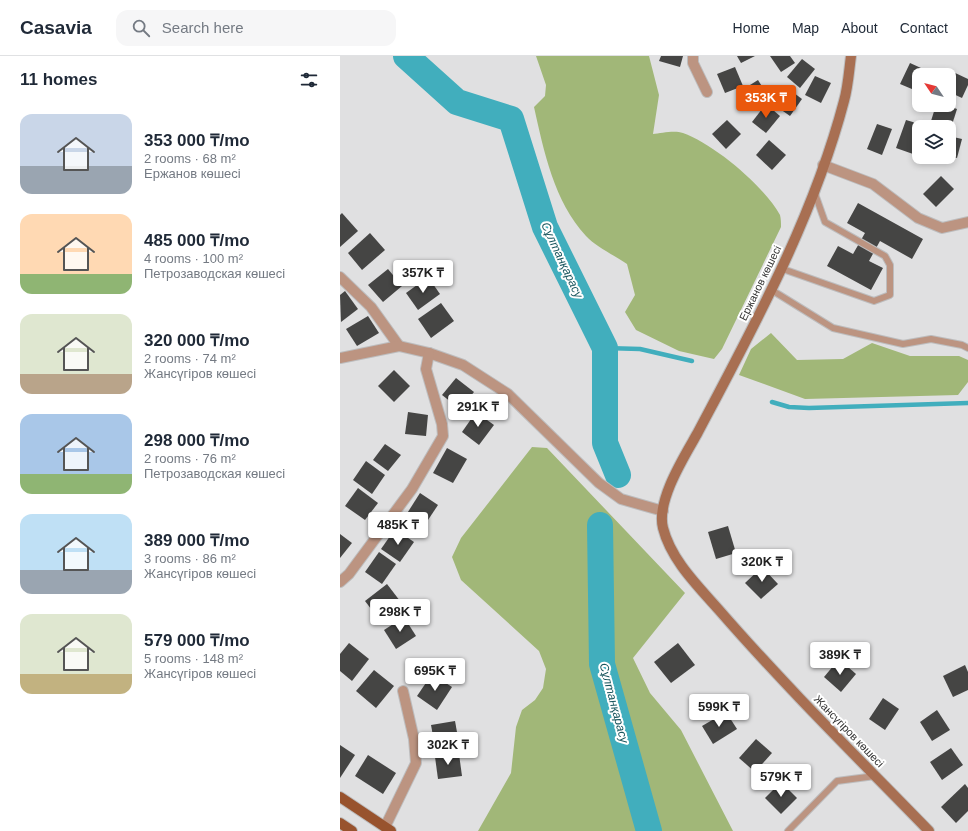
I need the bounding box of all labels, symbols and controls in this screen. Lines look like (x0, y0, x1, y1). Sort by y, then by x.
search box (116, 10, 396, 46)
text: Casavia (20, 17, 92, 38)
icon: search (130, 17, 152, 39)
text: Search here (162, 19, 244, 36)
text: Home (733, 20, 770, 36)
text: Map (792, 20, 819, 36)
text: About (841, 20, 878, 36)
text: Contact (900, 20, 948, 36)
north arrow (912, 68, 956, 112)
map controls (912, 68, 956, 164)
icon: filters (298, 69, 320, 91)
text: 11 homes (20, 70, 98, 89)
pin: 353K ₸ (733, 85, 799, 119)
text: 353K ₸ (745, 90, 787, 105)
button: layers (912, 120, 956, 164)
icon: home (52, 130, 100, 178)
text: 353 000 ₸/mo (144, 131, 250, 150)
text: 2 rooms · 68 m² (144, 151, 236, 166)
text: Ержанов көшесі (144, 166, 241, 181)
water label: Сұлтанқарасу (538, 220, 586, 301)
icon: home (52, 230, 100, 278)
text: 485 000 ₸/mo (144, 231, 250, 250)
street label: Ержанов көшесі (737, 244, 783, 322)
text: 4 rooms · 100 m² (144, 251, 243, 266)
pin: 357K ₸ (390, 260, 456, 294)
text: 357K ₸ (402, 265, 444, 280)
text: Петрозаводская көшесі (144, 266, 285, 281)
icon: home (52, 330, 100, 378)
text: 320 000 ₸/mo (144, 331, 250, 350)
text: 2 rooms · 74 m² (144, 351, 236, 366)
text: Жансүгіров көшесі (144, 366, 256, 381)
pin: 291K ₸ (445, 394, 511, 428)
text: 291K ₸ (457, 399, 499, 414)
icon: home (52, 430, 100, 478)
text: 298 000 ₸/mo (144, 431, 250, 450)
text: 2 rooms · 76 m² (144, 451, 236, 466)
text: Петрозаводская көшесі (144, 466, 285, 481)
pin: 485K ₸ (365, 512, 431, 546)
text: 485K ₸ (377, 517, 419, 532)
icon: home (52, 530, 100, 578)
text: 389 000 ₸/mo (144, 531, 250, 550)
pin: 320K ₸ (729, 549, 795, 583)
text: 3 rooms · 86 m² (144, 551, 236, 566)
text: 320K ₸ (741, 554, 783, 569)
text: Жансүгіров көшесі (144, 566, 256, 581)
pin: 298K ₸ (367, 599, 433, 633)
text: 298K ₸ (379, 604, 421, 619)
icon: home (52, 630, 100, 678)
text: 579 000 ₸/mo (144, 631, 250, 650)
pin: 389K ₸ (807, 642, 873, 676)
text: 389K ₸ (819, 647, 861, 662)
text: 5 rooms · 148 m² (144, 651, 243, 666)
pin: 695K ₸ (402, 658, 468, 692)
water label: Сұлтанқарасу (597, 662, 632, 745)
text: 695K ₸ (414, 663, 456, 678)
text: Жансүгіров көшесі (144, 666, 256, 681)
street label: Жансүгіров көшесі (812, 693, 886, 769)
pin: 599K ₸ (686, 694, 752, 728)
text: 599K ₸ (698, 699, 740, 714)
pin: 302K ₸ (415, 732, 481, 766)
text: 302K ₸ (427, 737, 469, 752)
pin: 579K ₸ (748, 764, 814, 798)
text: 579K ₸ (760, 769, 802, 784)

